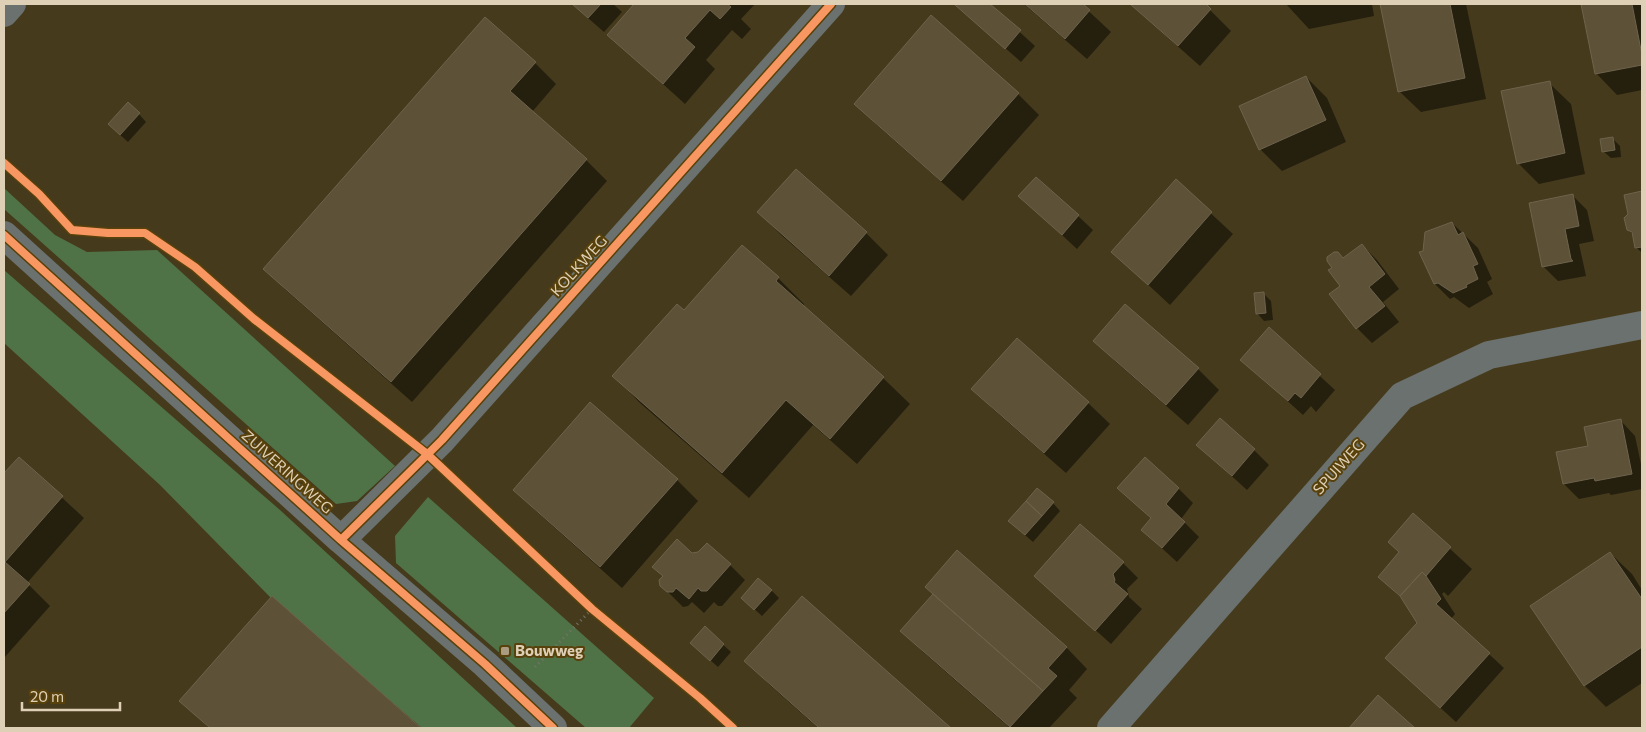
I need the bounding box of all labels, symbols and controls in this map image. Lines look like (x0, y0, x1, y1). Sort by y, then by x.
street label: KOLKWEG (546, 231, 610, 299)
street label: ZUIVERINGWEG (238, 426, 337, 517)
street label: SPUIWEG (1309, 435, 1368, 498)
place label: Bouwweg (515, 641, 583, 659)
marker: Bouwweg (499, 645, 511, 657)
scale bar (22, 680, 120, 712)
text: 20 m (30, 687, 64, 705)

